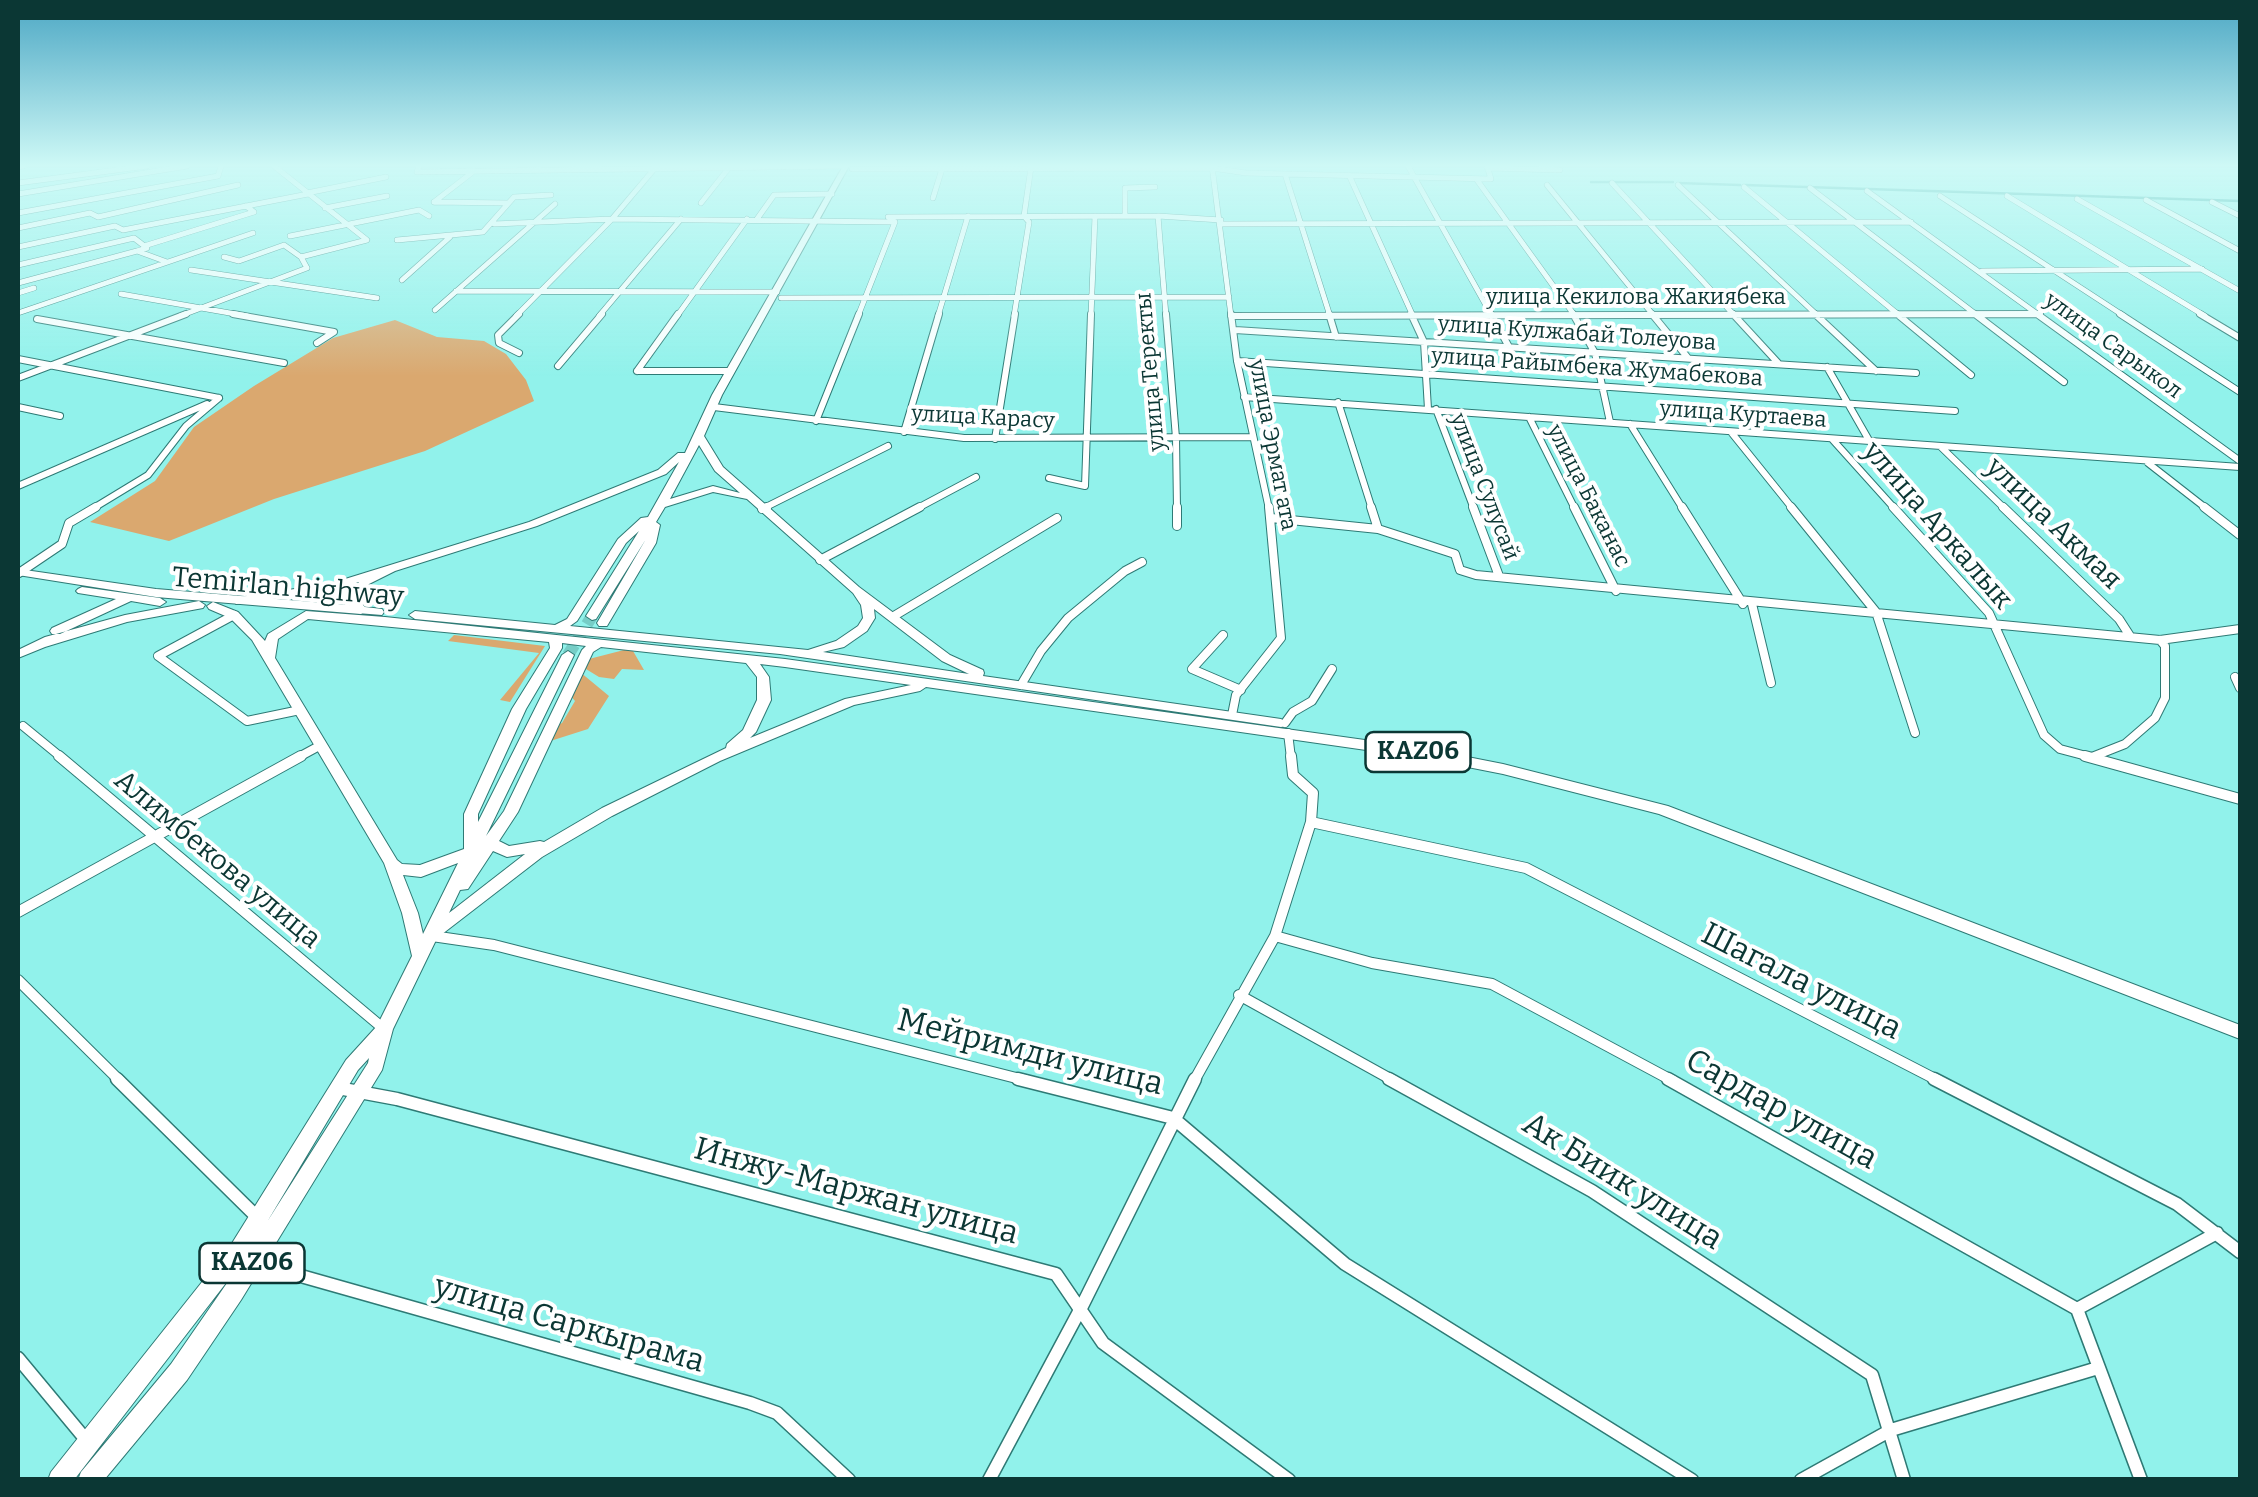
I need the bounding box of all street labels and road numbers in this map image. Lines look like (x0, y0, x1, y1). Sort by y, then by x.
street label: улица Кекилова Жакиябека (1486, 285, 1786, 311)
street label: улица Сарыкол (2039, 287, 2187, 405)
street label: улица Теректы (1131, 291, 1171, 453)
street label: улица Кулжабай Толеуова (1437, 311, 1717, 357)
street label: улица Райымбека Жумабекова (1430, 343, 1764, 393)
street label: улица Эрмат ата (1242, 357, 1302, 533)
street label: улица Куртаева (1659, 396, 1827, 434)
street label: улица Карасу (911, 401, 1055, 435)
street label: улица Сулусай (1444, 410, 1524, 564)
street label: улица Баканас (1541, 420, 1635, 572)
street label: улица Аркалык (1855, 435, 2019, 617)
street label: улица Акмая (1978, 451, 2128, 597)
street label: Temirlan highway (171, 561, 405, 615)
road number: KАZ06 (1366, 732, 1470, 772)
street label: Алимбекова улица (107, 764, 327, 956)
street label: Шагала улица (1695, 915, 1907, 1049)
street label: Мейримди улица (893, 1001, 1167, 1105)
street label: Сардар улица (1679, 1042, 1883, 1178)
street label: Ак Биик улица (1515, 1105, 1729, 1259)
street label: Инжу-Маржан улица (690, 1130, 1022, 1254)
road number: KАZ06 (200, 1243, 304, 1283)
street label: улица Саркырама (429, 1268, 709, 1382)

